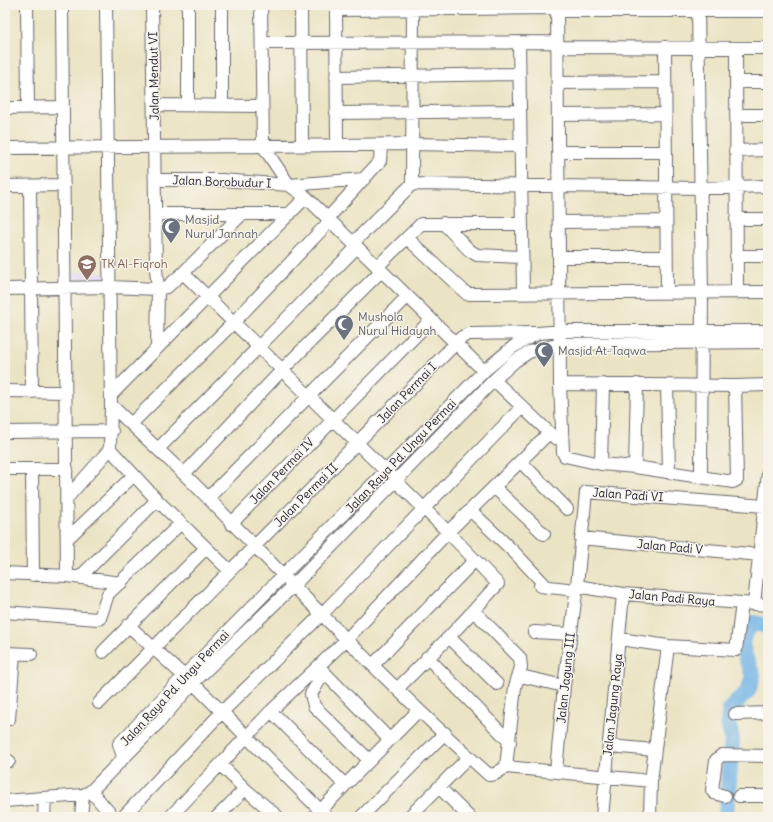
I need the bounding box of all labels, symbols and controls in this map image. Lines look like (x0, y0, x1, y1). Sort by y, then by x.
street label: Jalan Mendut VI (145, 31, 162, 121)
street label: Jalan Borobudur I (172, 172, 272, 191)
place label: Masjid Nurul Jannah (185, 212, 258, 241)
mosque icon: Masjid Nurul Jannah (160, 216, 182, 244)
school or university icon: TK Al-Fiqroh (76, 253, 98, 281)
place label: TK Al-Fiqroh (101, 256, 168, 271)
place label: Mushola Nurul Hidayah (358, 309, 436, 338)
mosque icon: Mushola Nurul Hidayah (333, 313, 355, 341)
mosque icon: Masjid At-Taqwa (533, 340, 555, 368)
place label: Masjid At-Taqwa (558, 343, 647, 358)
street label: Jalan Permai I (374, 359, 439, 426)
street label: Jalan Raya Pd. Ungu Permai (342, 396, 459, 516)
street label: Jalan Permai IV (246, 434, 317, 507)
street label: Jalan Permai II (271, 460, 341, 530)
street label: Jalan Padi VI (592, 485, 664, 504)
street label: Jalan Padi V (636, 536, 704, 557)
street label: Jalan Padi Raya (628, 586, 716, 609)
street label: Jalan Raya Pd. Ungu Permai (117, 627, 232, 748)
street label: Jalan Jagung III (553, 632, 578, 724)
street label: Jalan Jagung Raya (600, 653, 625, 757)

